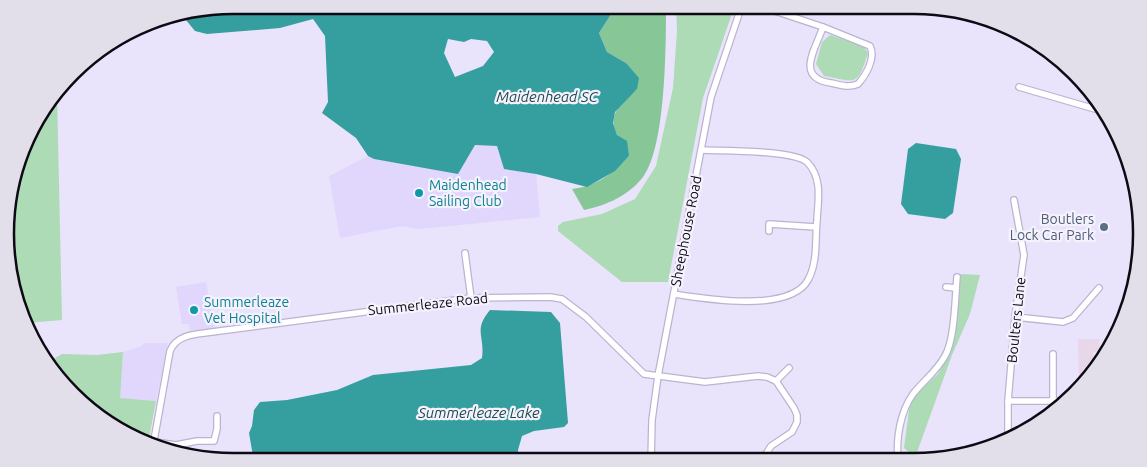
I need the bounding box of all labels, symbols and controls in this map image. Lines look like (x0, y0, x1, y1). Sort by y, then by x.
water label: Maidenhead SC (496, 88, 598, 105)
street label: Sheephouse Road (667, 174, 705, 288)
place label: Maidenhead Sailing Club (429, 177, 507, 209)
marker: Maidenhead Sailing Club (413, 187, 425, 199)
place label: Boutlers Lock Car Park (1010, 211, 1094, 243)
marker: Boutlers Lock Car Park (1098, 221, 1110, 233)
street label: Boulters Lane (1004, 276, 1028, 364)
street label: Summerleaze Road (367, 290, 489, 318)
place label: Summerleaze Vet Hospital (204, 294, 289, 326)
marker: Summerleaze Vet Hospital (188, 304, 200, 316)
water label: Summerleaze Lake (417, 404, 540, 421)

